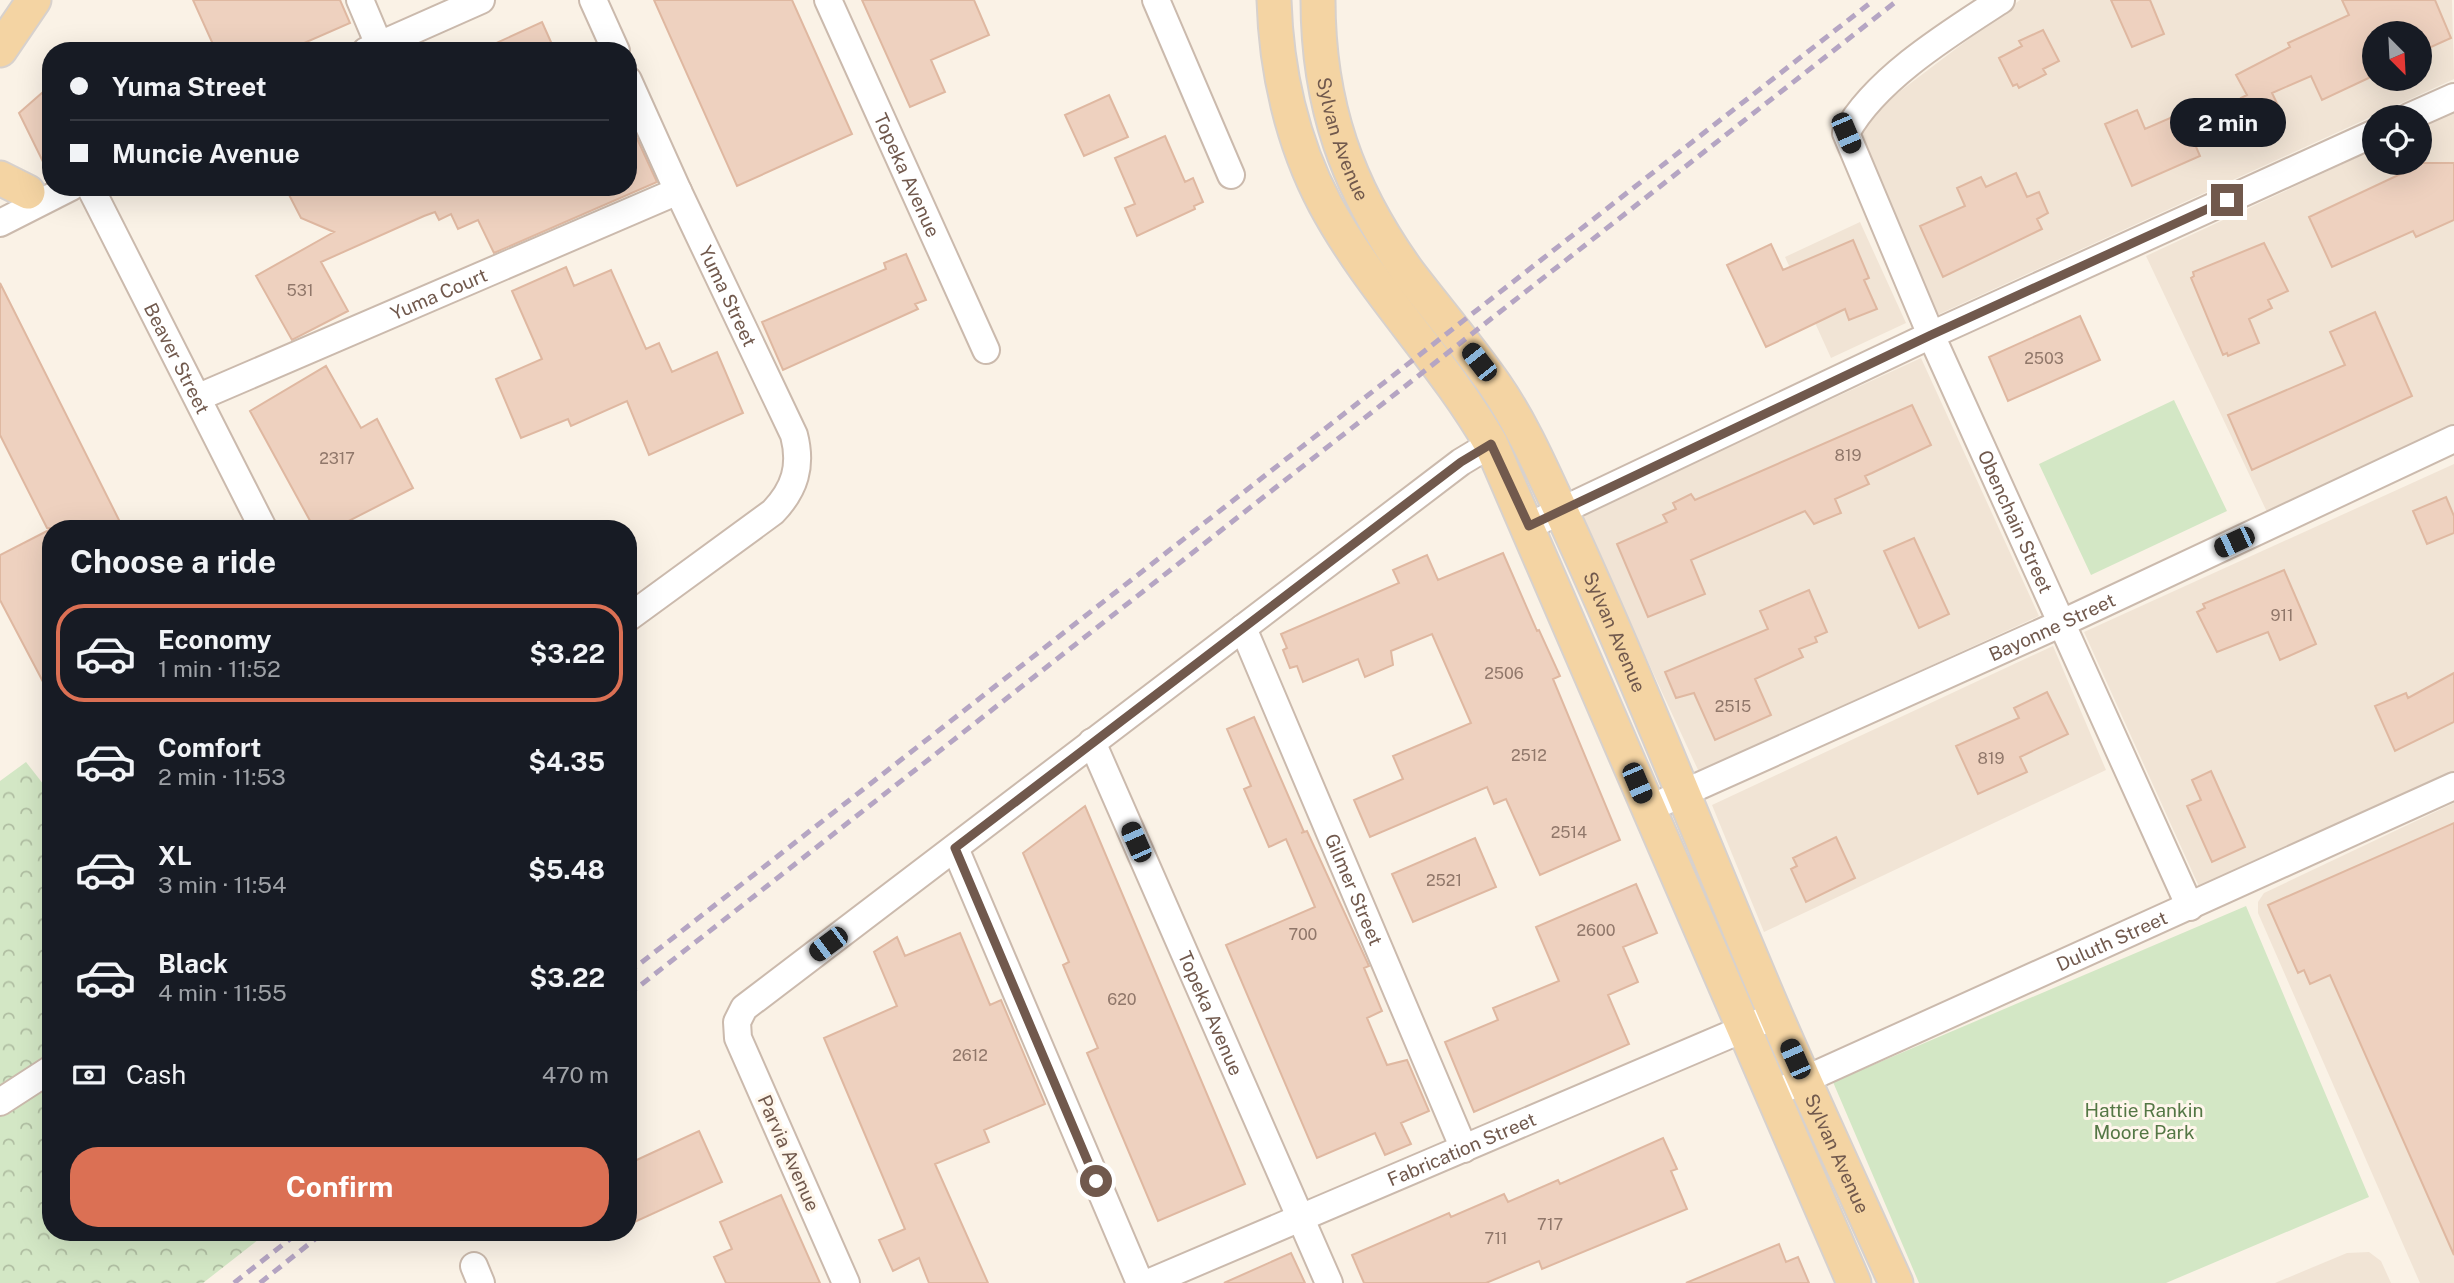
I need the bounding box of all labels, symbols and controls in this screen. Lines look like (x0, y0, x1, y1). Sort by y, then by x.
north arrow (2362, 21, 2432, 91)
map controls (2362, 21, 2432, 175)
text: Yuma Street (112, 71, 267, 102)
street label: Sylvan Avenue (1313, 75, 1374, 204)
callout: 2 min (2169, 99, 2285, 148)
button: locate (2362, 105, 2432, 175)
text: 2 min (2198, 109, 2258, 136)
street label: Topeka Avenue (869, 110, 945, 240)
car (1829, 110, 1864, 156)
text: Muncie Avenue (112, 138, 300, 169)
route end (2211, 184, 2243, 216)
street label: Yuma Street (695, 242, 761, 350)
street label: Yuma Court (387, 263, 490, 324)
house number: 531 (287, 281, 313, 300)
street label: Beaver Street (140, 299, 214, 417)
car (1458, 339, 1501, 385)
house number: 2503 (2024, 349, 2064, 368)
house number: 819 (1835, 446, 1861, 465)
street label: Obenchain Street (1974, 446, 2057, 596)
house number: 2317 (319, 449, 355, 468)
car (2211, 524, 2258, 560)
text: Choose a ride (70, 543, 276, 580)
street label: Sylvan Avenue (1579, 568, 1651, 696)
street label: Bayonne Street (1985, 589, 2119, 665)
house number: 911 (2270, 606, 2294, 625)
icon: car (74, 622, 137, 685)
text: Economy (158, 624, 271, 655)
text: $3.22 (529, 638, 605, 669)
text: 1 min · 11:52 (158, 655, 281, 682)
house number: 2506 (1484, 664, 1524, 683)
house number: 2515 (1715, 697, 1751, 716)
icon: car (74, 730, 137, 793)
text: Comfort (158, 732, 261, 763)
text: $4.35 (528, 746, 605, 777)
house number: 2512 (1511, 746, 1547, 765)
house number: 819 (1978, 749, 2004, 768)
car (1620, 760, 1655, 806)
text: 2 min · 11:53 (158, 763, 286, 790)
car (1118, 819, 1155, 865)
house number: 2514 (1551, 823, 1587, 842)
street label: Gilmer Street (1320, 830, 1387, 949)
icon: car (74, 838, 137, 901)
text: XL (158, 840, 192, 871)
text: $5.48 (528, 854, 605, 885)
text: 3 min · 11:54 (158, 871, 287, 898)
house number: 2521 (1426, 871, 1462, 890)
street label: Duluth Street (2053, 906, 2171, 975)
house number: 2600 (1577, 921, 1616, 940)
car (805, 923, 852, 965)
house number: 700 (1289, 925, 1318, 944)
icon: car (74, 946, 137, 1009)
street label: Topeka Avenue (1174, 947, 1248, 1079)
text: Black (158, 948, 228, 979)
text: $3.22 (529, 962, 605, 993)
text: 4 min · 11:55 (158, 979, 287, 1006)
house number: 620 (1107, 990, 1137, 1009)
car (1777, 1036, 1814, 1082)
house number: 2612 (952, 1046, 988, 1065)
icon: cash (70, 1056, 108, 1094)
text: Cash (126, 1059, 186, 1090)
text: 470 m (542, 1061, 609, 1088)
street label: Sylvan Avenue (1801, 1090, 1874, 1217)
street label: Parvia Avenue (754, 1092, 824, 1214)
park label: Hattie Rankin Moore Park (2085, 1099, 2203, 1143)
street label: Fabrication Street (1384, 1108, 1539, 1191)
button: Confirm (70, 1147, 609, 1227)
route start (1080, 1165, 1112, 1197)
house number: 717 (1537, 1215, 1563, 1234)
house number: 711 (1485, 1229, 1507, 1248)

